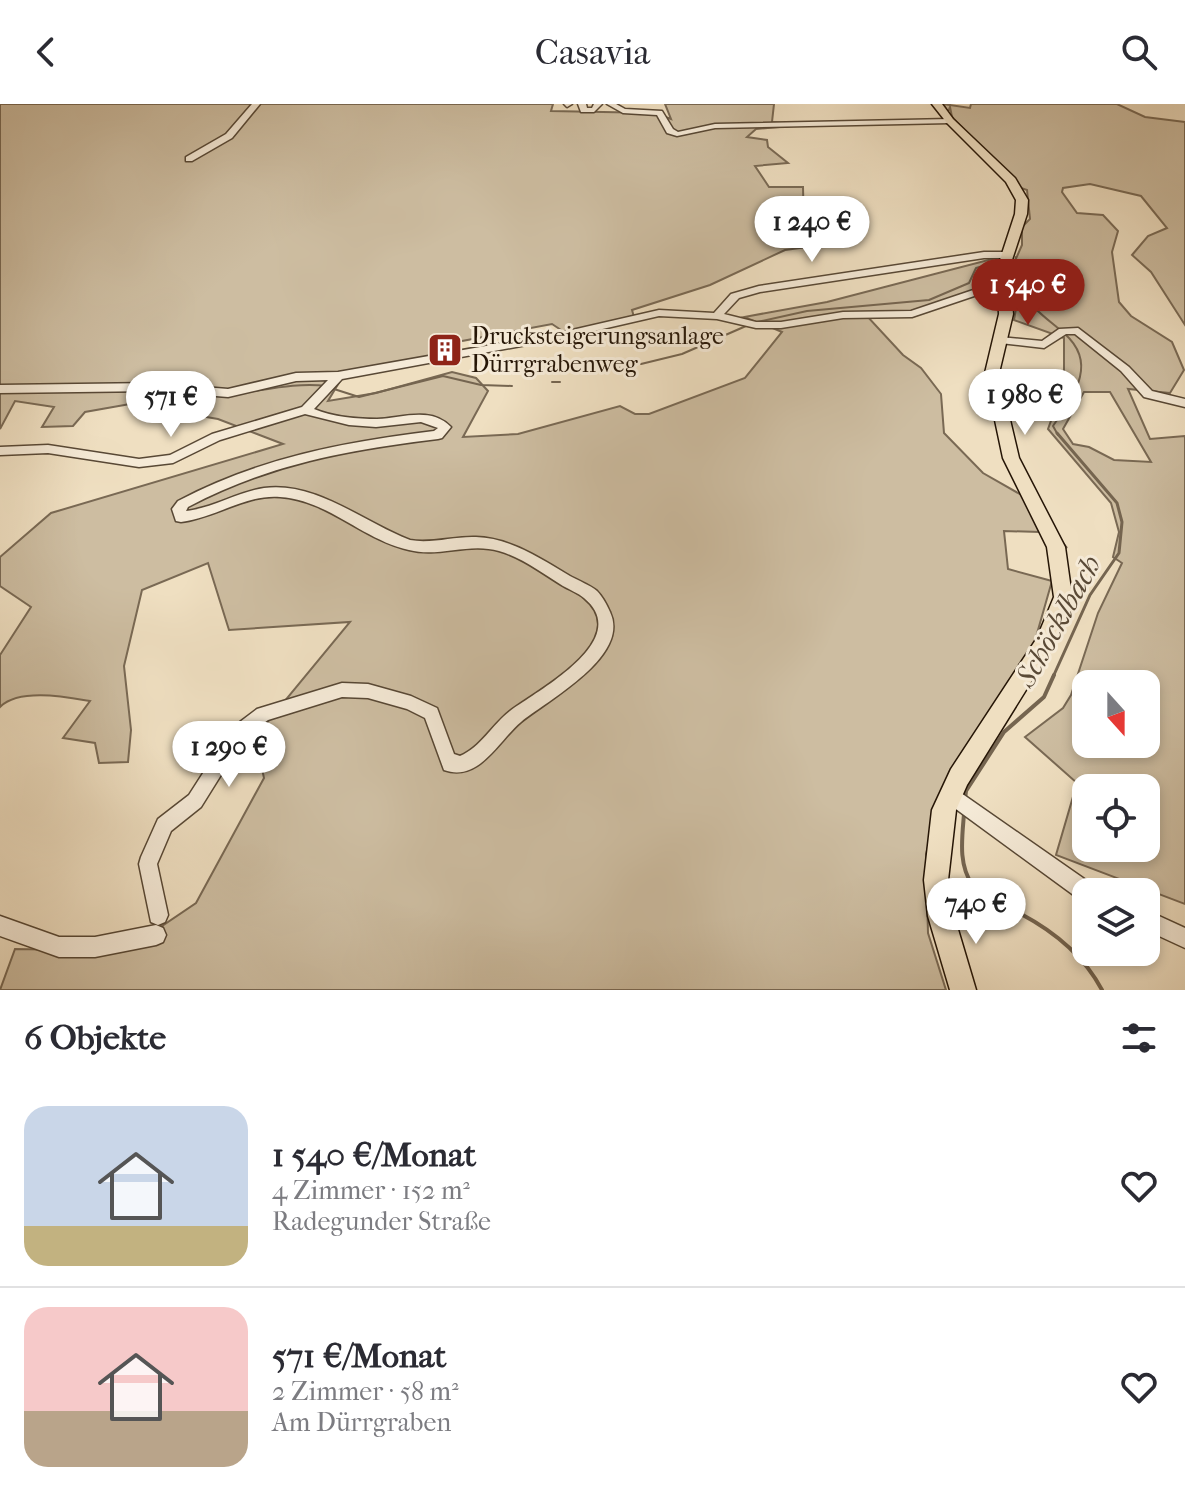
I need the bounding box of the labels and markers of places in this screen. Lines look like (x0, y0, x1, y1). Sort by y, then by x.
pin: 1 240 € (738, 196, 886, 264)
pin: 1 540 € (954, 259, 1102, 327)
place label: Drucksteigerungsanlage Dürrgrabenweg (471, 322, 724, 378)
building icon: Drucksteigerungsanlage Dürrgrabenweg (426, 331, 464, 369)
pin: 1 980 € (951, 369, 1099, 437)
pin: 571 € (115, 371, 227, 439)
pin: 1 290 € (155, 721, 303, 789)
pin: 740 € (920, 878, 1032, 946)

